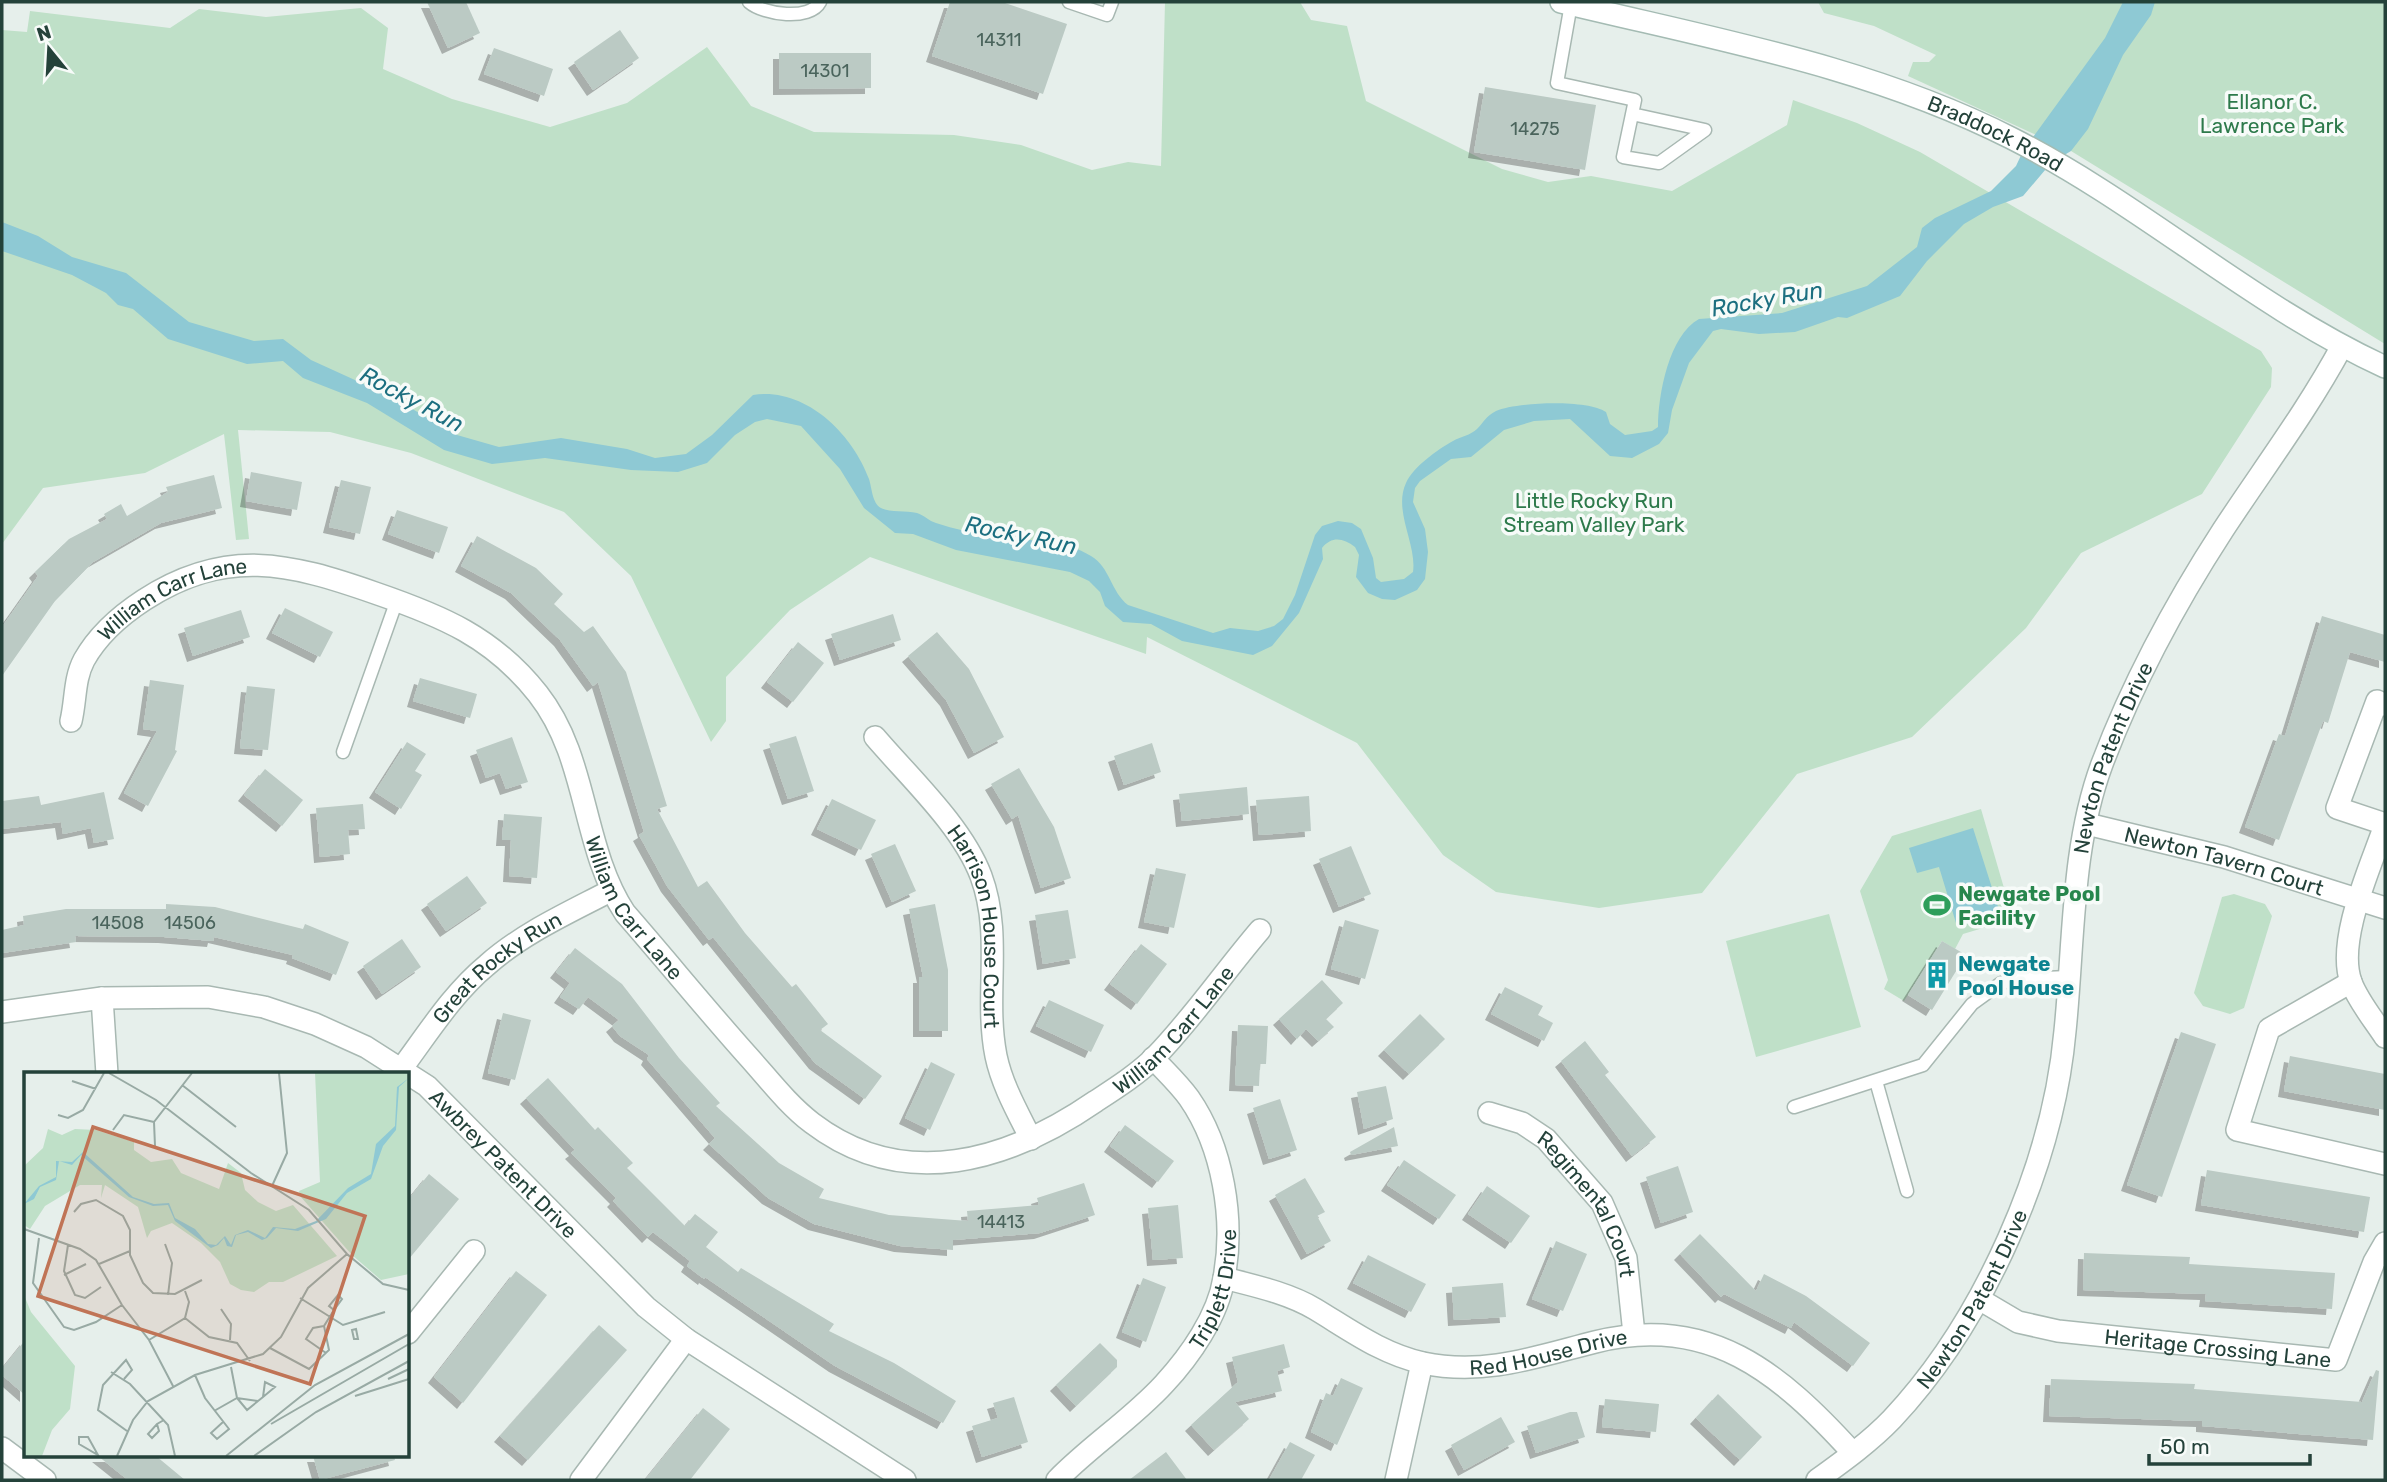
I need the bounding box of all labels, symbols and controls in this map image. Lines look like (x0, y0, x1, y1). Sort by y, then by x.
north arrow (14, 14, 84, 84)
text: N (34, 20, 54, 46)
house number: 14311 (977, 29, 1021, 51)
house number: 14301 (801, 60, 849, 82)
park label: Ellanor C. Lawrence Park (2200, 89, 2344, 138)
street label: Braddock Road (1924, 90, 2068, 176)
house number: 14275 (1510, 118, 1560, 140)
water label: Rocky Run (1709, 275, 1825, 323)
water label: Rocky Run (355, 360, 469, 438)
park label: Little Rocky Run Stream Valley Park (1503, 488, 1685, 537)
water label: Rocky Run (963, 510, 1079, 560)
street label: William Carr Lane (92, 553, 248, 645)
street label: Newton Patent Drive (2068, 658, 2158, 855)
street label: Harrison House Court (943, 819, 1005, 1029)
street label: Newton Tavern Court (2122, 821, 2327, 900)
street label: William Carr Lane (581, 833, 689, 984)
place label: Newgate Pool Facility (1958, 881, 2101, 930)
sports icon: Newgate Pool Facility (1922, 890, 1952, 920)
street label: Great Rocky Run (427, 906, 566, 1028)
house number: 14508 (92, 912, 144, 934)
house number: 14506 (164, 912, 216, 934)
place label: Newgate Pool House (1958, 951, 2074, 1000)
street label: William Carr Lane (1108, 960, 1239, 1099)
building icon: Newgate Pool House (1922, 960, 1952, 990)
inset map (24, 1072, 410, 1458)
street label: Awbrey Patent Drive (425, 1084, 583, 1243)
street label: Regimental Court (1533, 1125, 1640, 1278)
street label: Newton Patent Drive (1911, 1206, 2032, 1393)
house number: 14413 (977, 1211, 1025, 1233)
street label: Triplett Drive (1183, 1229, 1240, 1354)
street label: Heritage Crossing Lane (2103, 1323, 2332, 1372)
street label: Red House Drive (1469, 1324, 1629, 1380)
scale bar (2149, 1422, 2310, 1466)
text: 50 m (2160, 1434, 2210, 1459)

